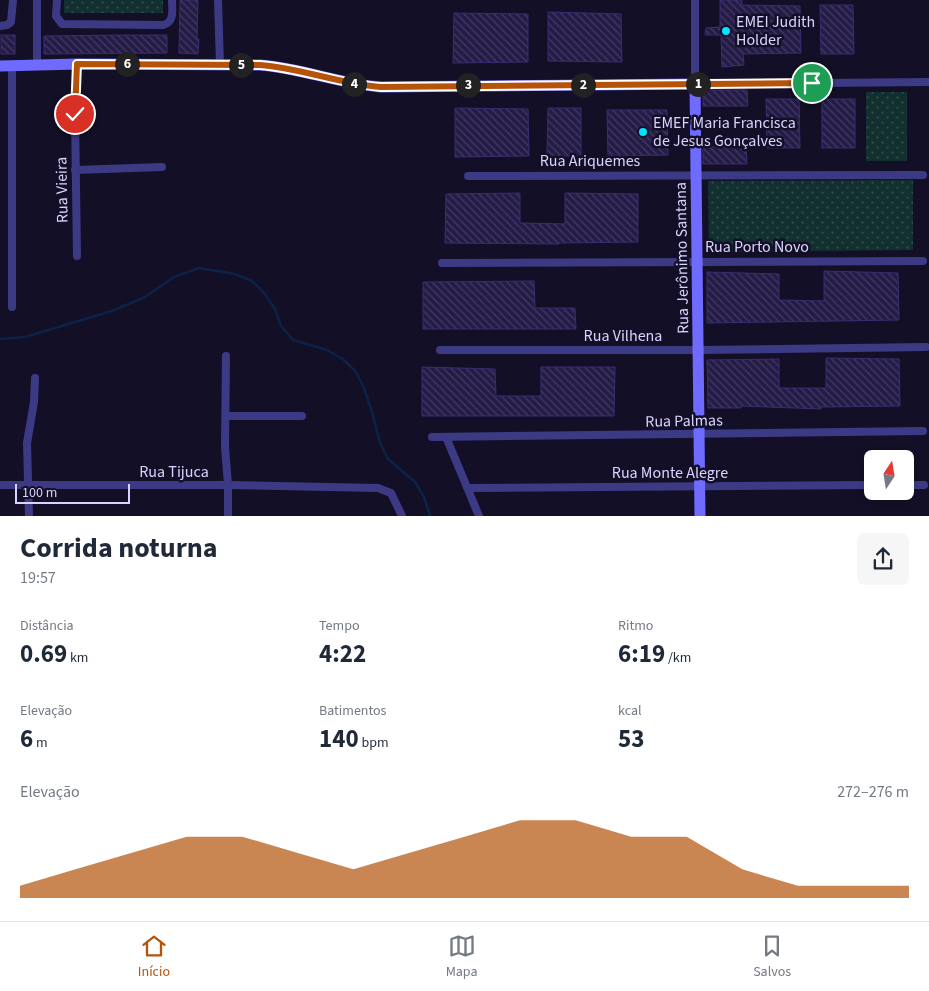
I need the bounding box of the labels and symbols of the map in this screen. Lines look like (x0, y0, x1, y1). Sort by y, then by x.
place label: EMEI Judith Holder (736, 11, 815, 51)
marker: EMEI Judith Holder (720, 25, 732, 37)
pin: 6 (114, 52, 140, 76)
pin: 5 (228, 52, 254, 78)
pin (791, 62, 833, 104)
pin: 4 (342, 72, 366, 96)
pin: 3 (456, 72, 480, 98)
pin: 2 (570, 72, 596, 98)
pin: 1 (686, 72, 710, 96)
pin (54, 93, 96, 135)
place label: EMEF Maria Francisca de Jesus Gonçalves (653, 112, 796, 152)
marker: EMEF Maria Francisca de Jesus Gonçalves (637, 126, 649, 138)
street label: Rua Ariquemes (540, 150, 641, 172)
street label: Rua Vieira (50, 157, 74, 223)
street label: Rua Jerônimo Santana (670, 182, 694, 334)
street label: Rua Porto Novo (705, 236, 809, 258)
street label: Rua Vilhena (584, 325, 662, 347)
street label: Rua Palmas (645, 409, 723, 433)
north arrow (864, 450, 914, 500)
street label: Rua Tijuca (139, 461, 209, 483)
street label: Rua Monte Alegre (612, 462, 728, 484)
scale bar (15, 481, 130, 504)

